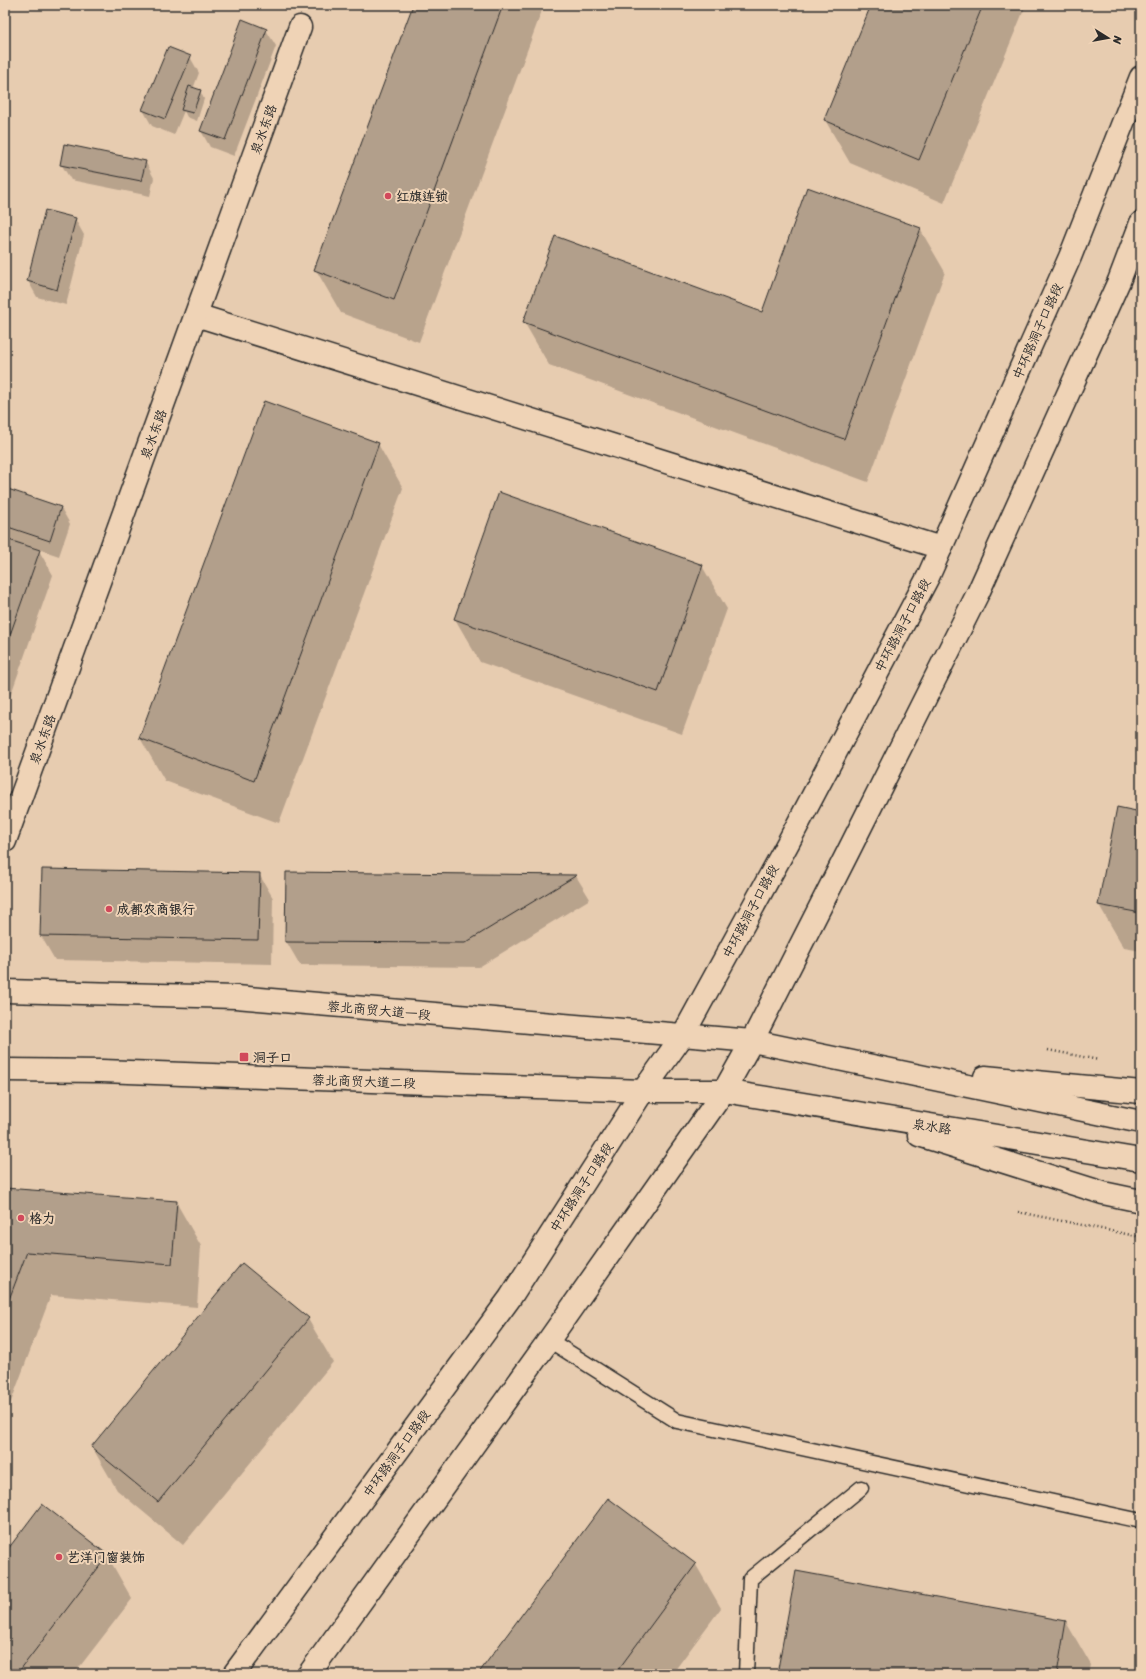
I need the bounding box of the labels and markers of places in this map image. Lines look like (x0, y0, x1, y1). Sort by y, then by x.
place label: 红旗连锁 (396, 185, 448, 208)
marker: 红旗连锁 (383, 191, 393, 201)
place label: 成都农商银行 (117, 898, 195, 921)
marker: 成都农商银行 (104, 904, 114, 914)
place label: 洞子口 (253, 1046, 292, 1069)
marker: 洞子口 (238, 1051, 250, 1063)
place label: 格力 (29, 1207, 55, 1230)
marker: 格力 (16, 1213, 26, 1223)
place label: 艺洋门窗装饰 (67, 1546, 145, 1569)
marker: 艺洋门窗装饰 (54, 1552, 64, 1562)

